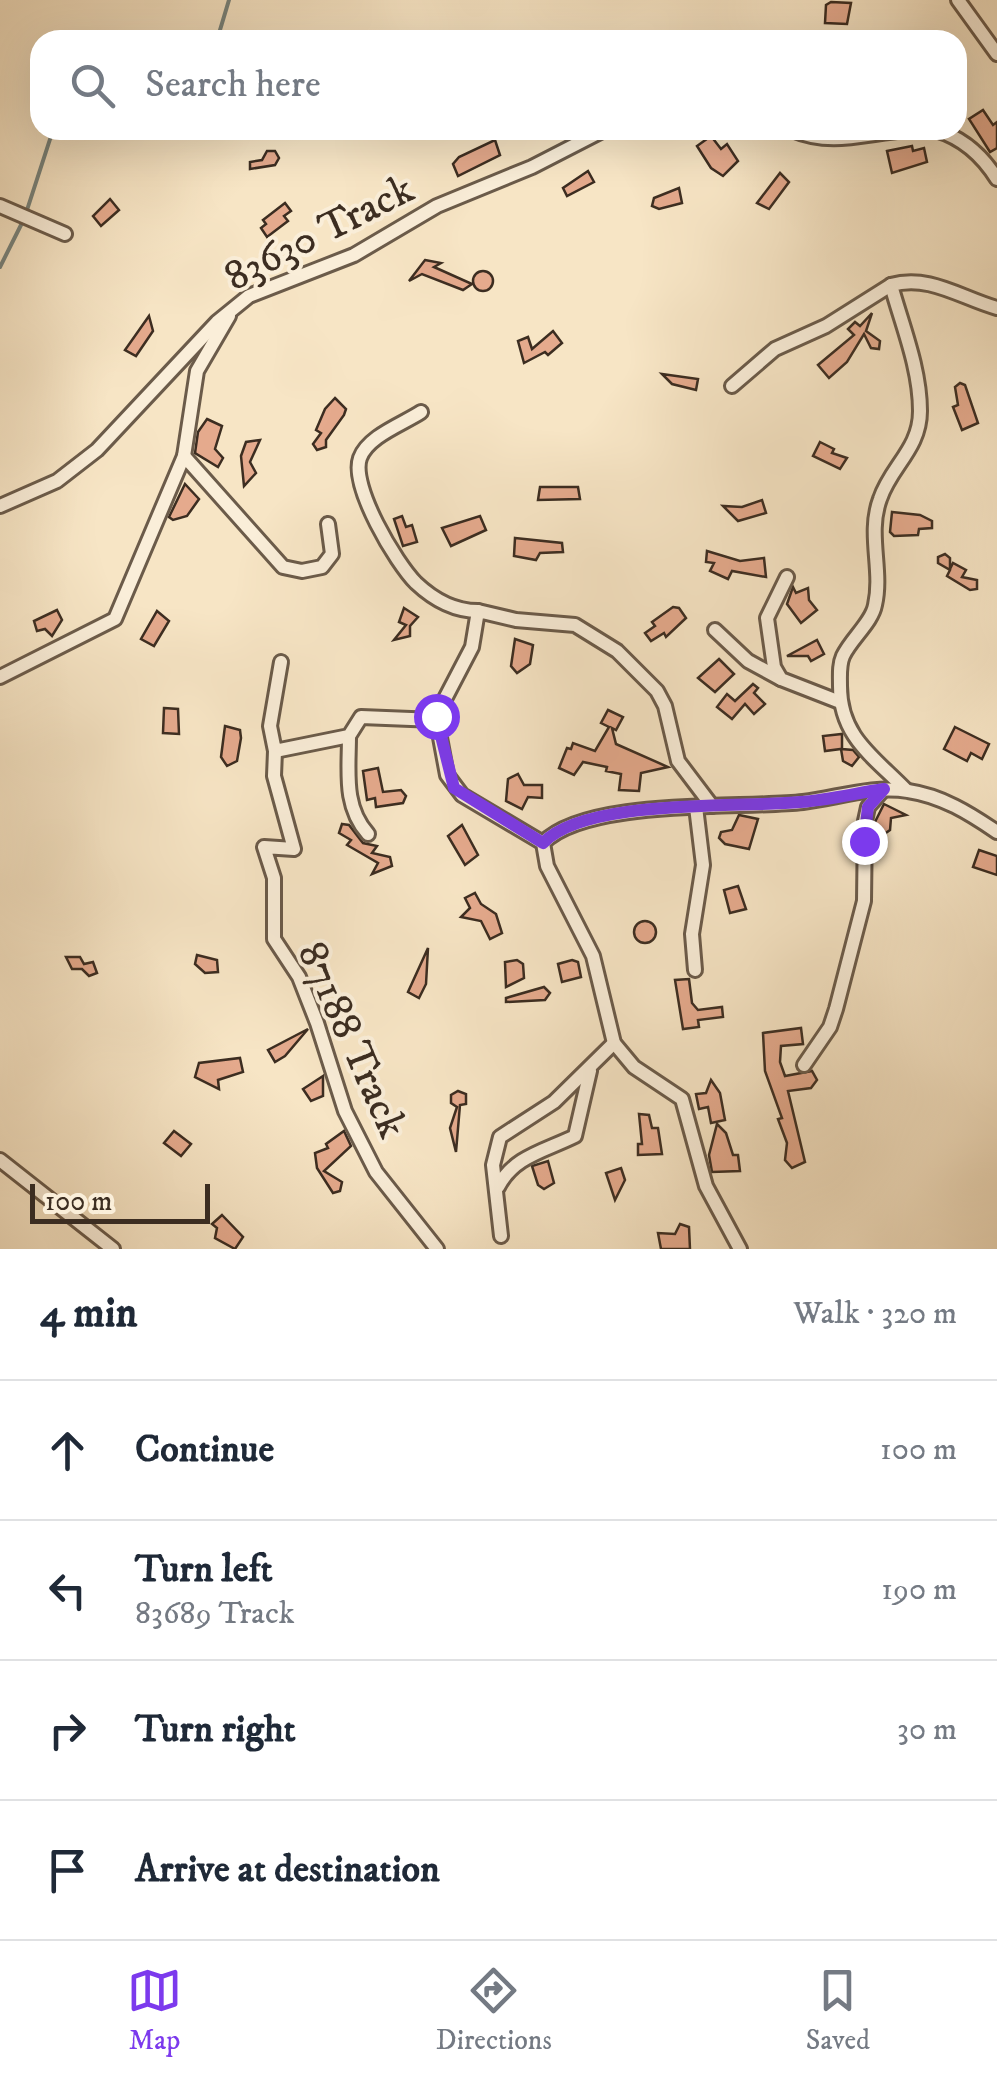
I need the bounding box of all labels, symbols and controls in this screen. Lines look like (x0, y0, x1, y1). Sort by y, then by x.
search box (30, 30, 967, 140)
icon: search (65, 58, 120, 113)
text: Search here (145, 61, 321, 109)
street label: 83630 Track (216, 164, 423, 304)
route start (414, 694, 460, 740)
route end (842, 819, 888, 865)
street label: 87188 Track (285, 934, 418, 1147)
scale bar (30, 1179, 210, 1224)
text: 100 m (45, 1184, 112, 1219)
text: 4 min (40, 1288, 138, 1340)
text: Walk · 320 m (793, 1294, 957, 1334)
icon: ahead (40, 1423, 95, 1478)
text: Continue (135, 1426, 274, 1474)
text: 100 m (880, 1430, 957, 1470)
text: Turn left (135, 1546, 273, 1594)
icon: left (40, 1563, 95, 1618)
text: 190 m (881, 1570, 957, 1610)
text: 83689 Track (135, 1594, 295, 1634)
icon: right (40, 1703, 95, 1758)
text: Turn right (135, 1706, 296, 1754)
text: 30 m (897, 1710, 957, 1750)
icon: arrive (40, 1843, 95, 1898)
text: Arrive at destination (135, 1846, 440, 1894)
tab: Map (127, 1963, 182, 2058)
tab: Directions (436, 1963, 552, 2058)
tab: Saved (806, 1963, 870, 2058)

